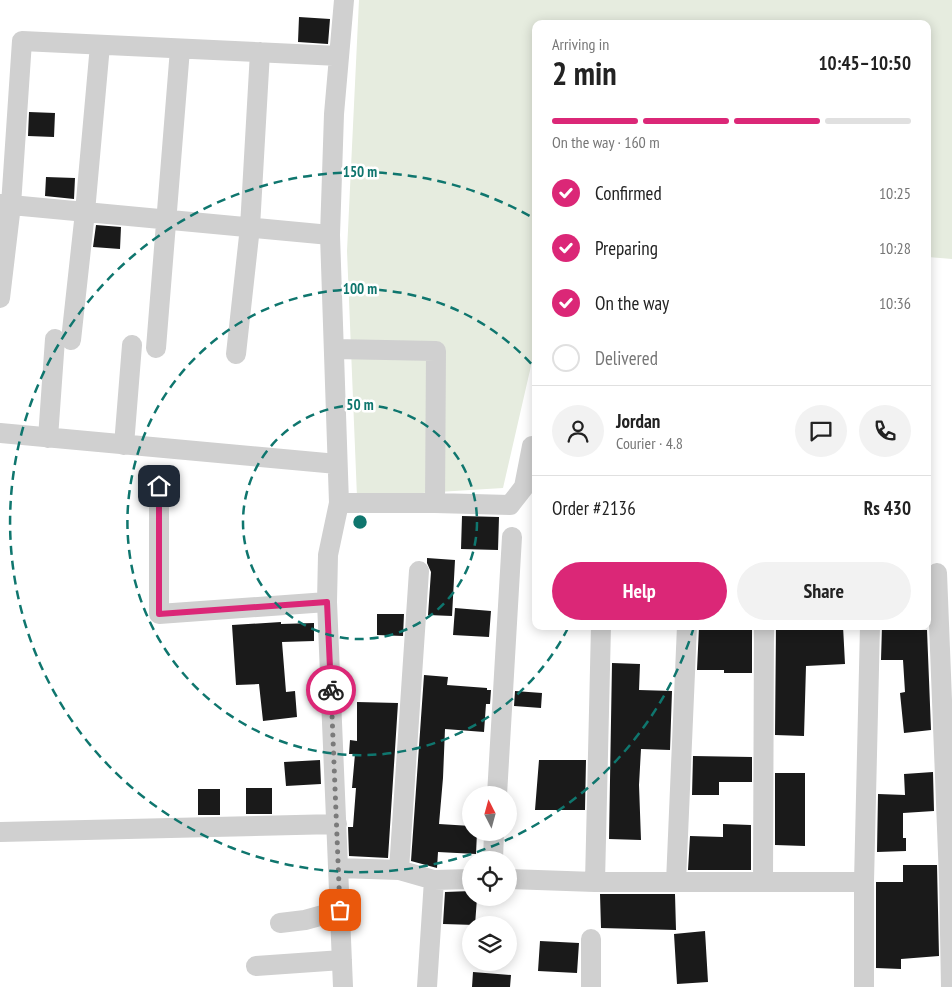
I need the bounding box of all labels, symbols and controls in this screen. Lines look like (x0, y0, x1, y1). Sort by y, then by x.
text: Arriving in (552, 34, 609, 54)
text: 10:45–10:50 (818, 51, 911, 75)
text: 2 min (552, 52, 617, 94)
text: On the way · 160 m (552, 132, 660, 152)
text: 150 m (343, 162, 377, 181)
icon: check (552, 179, 580, 207)
text: Confirmed (595, 181, 662, 205)
text: 10:25 (879, 183, 911, 203)
icon: check (552, 234, 580, 262)
text: Preparing (595, 236, 658, 260)
text: 10:28 (879, 238, 911, 258)
text: 100 m (343, 279, 377, 298)
icon: check (552, 289, 580, 317)
text: On the way (595, 291, 669, 315)
text: 10:36 (879, 293, 911, 313)
text: Delivered (595, 346, 658, 370)
text: 50 m (346, 395, 374, 414)
button: person (552, 405, 604, 457)
button: chat (795, 405, 847, 457)
button: phone (859, 405, 911, 457)
text: Jordan (616, 409, 660, 433)
text: Courier · 4.8 (616, 433, 683, 453)
pin (138, 465, 180, 507)
icon: home (145, 472, 173, 500)
text: Order #2136 (552, 496, 636, 520)
text: Rs 430 (864, 496, 911, 520)
centre of rings (351, 513, 369, 531)
button: Help (552, 562, 727, 620)
button: Share (737, 562, 911, 620)
courier (306, 665, 356, 715)
icon: bike (317, 676, 345, 704)
north arrow (462, 786, 518, 841)
map controls (462, 786, 517, 971)
button: locate (462, 851, 517, 906)
pin (319, 889, 361, 931)
icon: bag (326, 896, 354, 924)
button: layers (462, 916, 517, 971)

